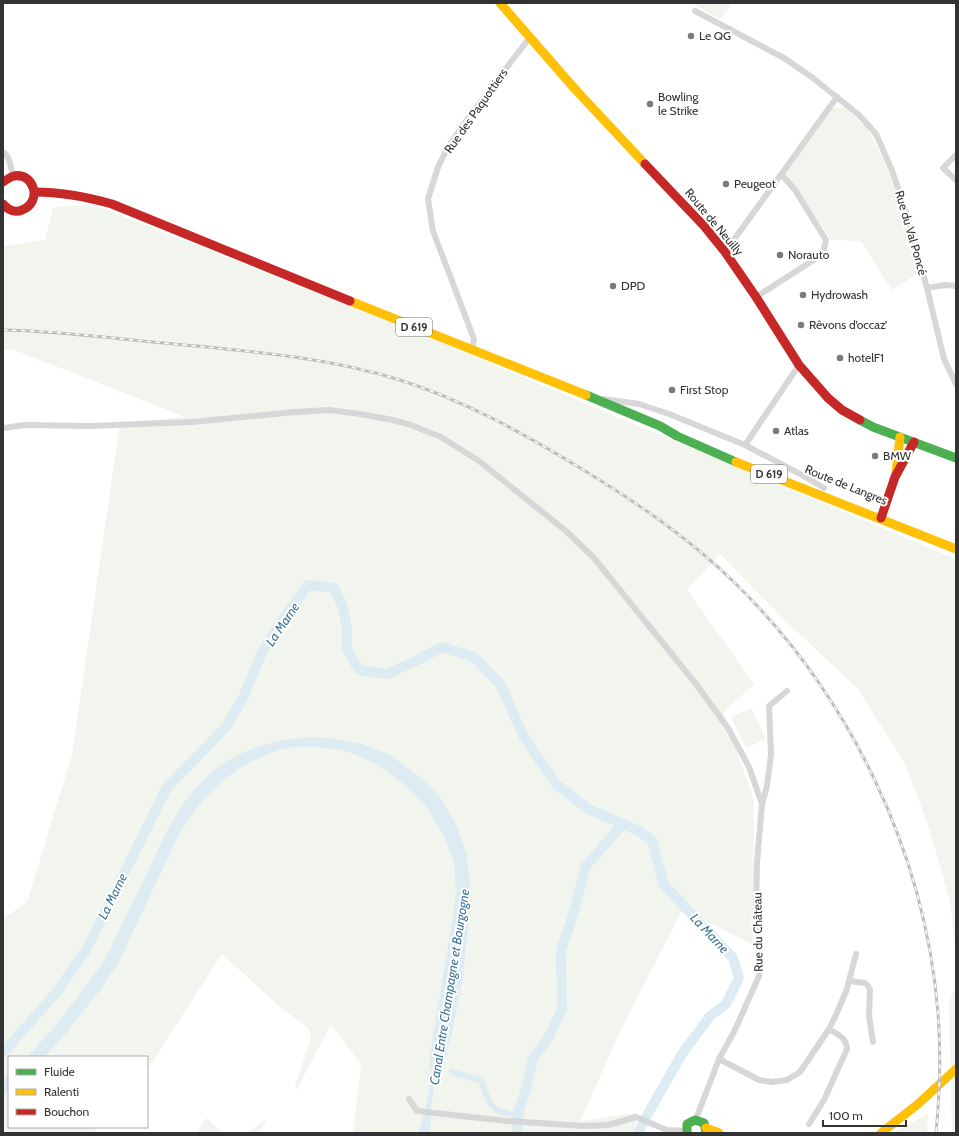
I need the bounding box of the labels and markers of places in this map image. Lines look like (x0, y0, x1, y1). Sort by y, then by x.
place label: Le QG (699, 28, 731, 43)
marker: Le QG (686, 31, 696, 41)
place label: Bowling le Strike (658, 89, 699, 118)
marker: Bowling le Strike (645, 99, 655, 109)
place label: Peugeot (734, 176, 776, 191)
marker: Peugeot (721, 179, 731, 189)
place label: Norauto (788, 247, 830, 262)
marker: Norauto (775, 250, 785, 260)
place label: DPD (621, 278, 646, 293)
marker: DPD (608, 281, 618, 291)
place label: Hydrowash (811, 287, 868, 302)
marker: Hydrowash (798, 290, 808, 300)
place label: Rêvons d’occaz’ (809, 317, 887, 332)
marker: Rêvons d’occaz’ (796, 320, 806, 330)
place label: hotelF1 (848, 350, 884, 365)
marker: hotelF1 (835, 353, 845, 363)
place label: First Stop (680, 382, 729, 397)
marker: First Stop (667, 385, 677, 395)
place label: Atlas (784, 423, 809, 438)
marker: Atlas (771, 426, 781, 436)
place label: BMW (883, 448, 912, 463)
marker: BMW (870, 451, 880, 461)

